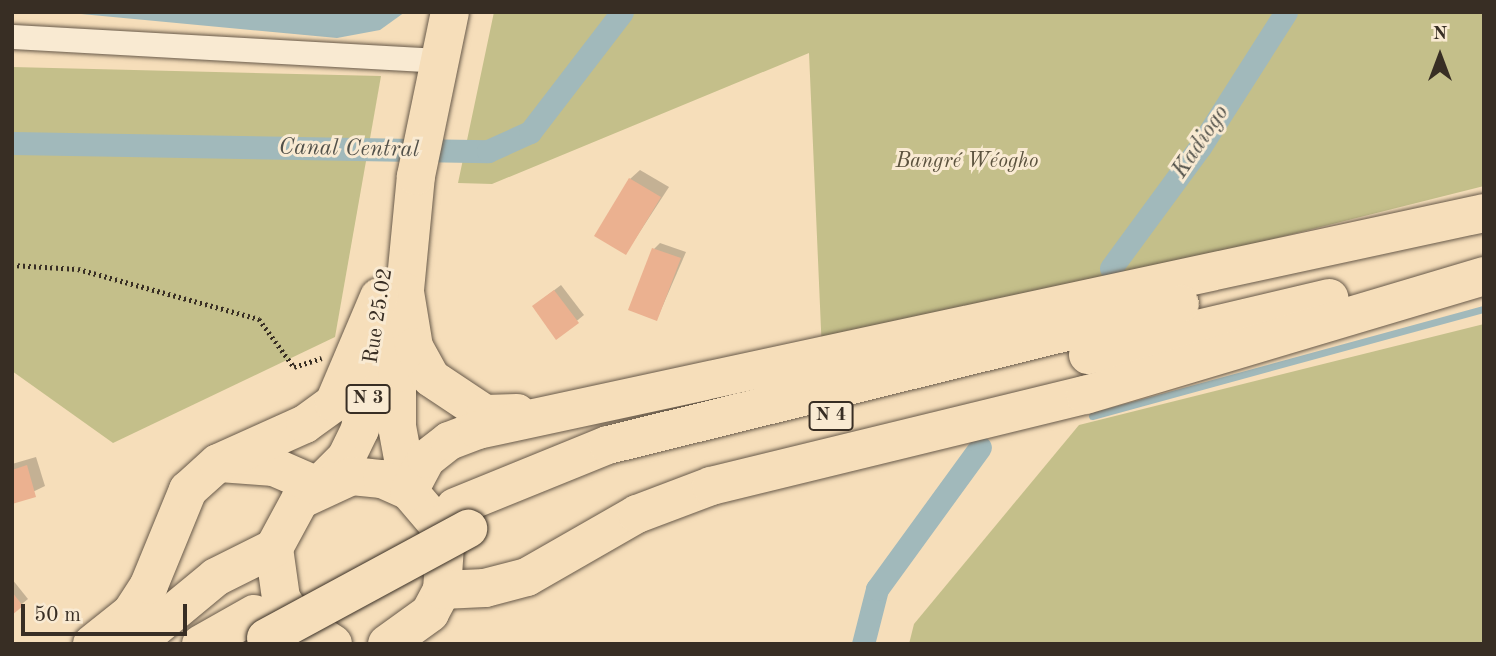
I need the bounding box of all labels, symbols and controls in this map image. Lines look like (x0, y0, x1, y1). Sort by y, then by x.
north arrow (1405, 21, 1475, 91)
text: N (1433, 25, 1447, 44)
water label: Kadiogo (1167, 100, 1235, 184)
water label: Canal Central (278, 134, 420, 164)
park label: Bangré Wéogho (896, 149, 1038, 175)
street label: Rue 25.02 (359, 266, 399, 366)
road number: N 3 (345, 384, 391, 414)
road number: N 4 (808, 400, 854, 432)
scale bar (24, 590, 191, 634)
text: 50 m (34, 605, 81, 626)

